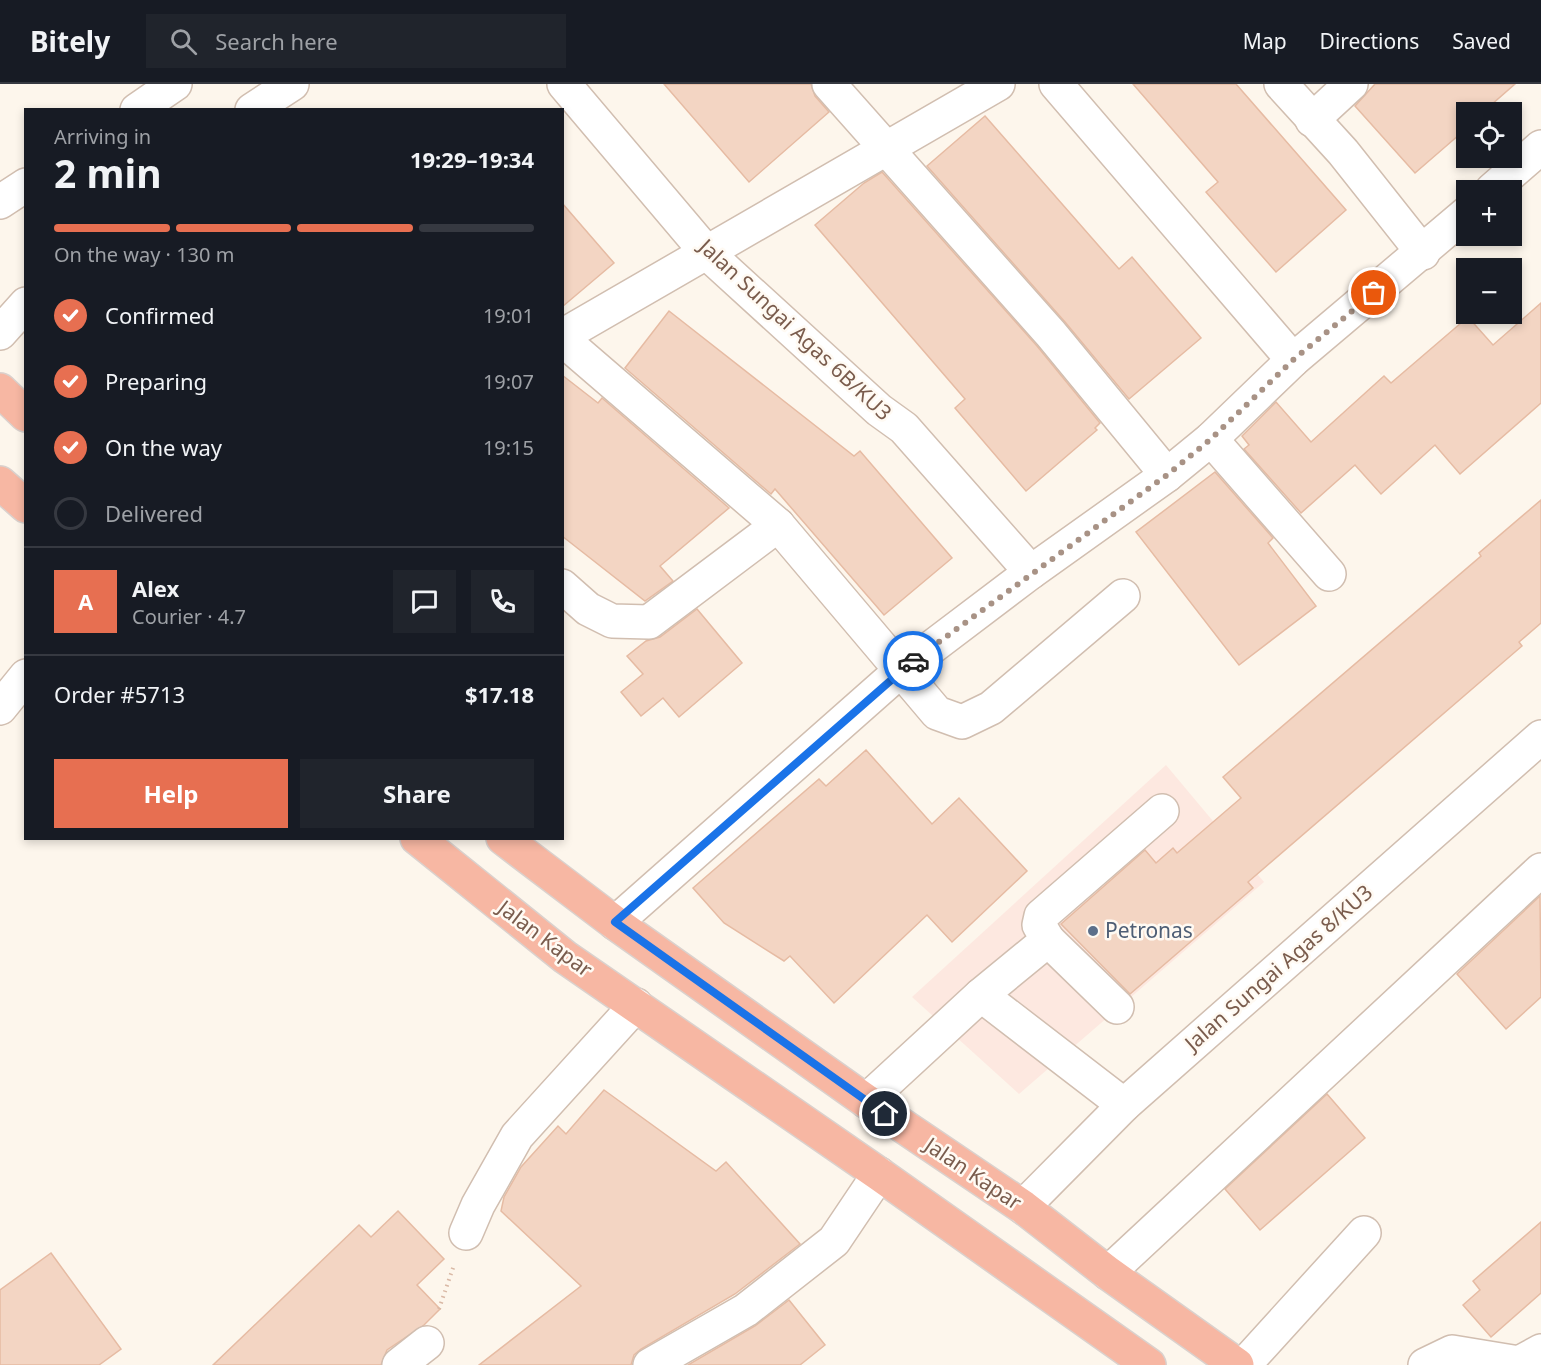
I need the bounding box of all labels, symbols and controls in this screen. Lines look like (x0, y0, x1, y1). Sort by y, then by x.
search box (146, 14, 566, 68)
text: Bitely (30, 22, 110, 60)
icon: search (167, 25, 200, 58)
text: Search here (215, 26, 338, 56)
text: Map (1243, 27, 1287, 55)
text: Directions (1320, 27, 1419, 55)
text: Saved (1452, 27, 1511, 55)
map controls (1456, 102, 1522, 324)
button: locate (1456, 102, 1522, 168)
text: Arriving in (54, 123, 151, 150)
text: 19:29–19:34 (410, 144, 534, 174)
text: 2 min (54, 146, 161, 199)
button: + (1456, 180, 1522, 246)
street label: Jalan Sungai Agas 6B/KU3 (692, 231, 898, 426)
text: On the way · 130 m (54, 241, 234, 268)
button: − (1456, 258, 1522, 324)
pin (1348, 267, 1399, 318)
icon: bag (1357, 276, 1390, 309)
icon: check (54, 299, 87, 332)
text: Confirmed (105, 300, 215, 330)
text: 19:01 (483, 302, 534, 329)
icon: check (54, 365, 87, 398)
text: Preparing (105, 366, 207, 396)
text: 19:07 (483, 368, 534, 395)
icon: check (54, 431, 87, 464)
text: On the way (105, 432, 222, 462)
text: 19:15 (483, 434, 534, 461)
text: Delivered (105, 498, 203, 528)
button: chat (393, 570, 456, 633)
button: phone (471, 570, 534, 633)
text: Alex (132, 573, 179, 603)
text: A (78, 586, 93, 616)
text: Courier · 4.7 (132, 603, 246, 630)
courier (883, 631, 943, 691)
icon: car (897, 645, 930, 678)
text: Order #5713 (54, 679, 185, 709)
text: $17.18 (465, 679, 534, 709)
button: Help (54, 759, 288, 828)
button: Share (300, 759, 534, 828)
street label: Jalan Sungai Agas 8/KU3 (1177, 878, 1378, 1058)
street label: Jalan Kapar (491, 892, 599, 983)
place label: Petronas (1105, 916, 1193, 944)
marker: Petronas (1086, 924, 1100, 938)
pin (859, 1088, 910, 1139)
icon: home (868, 1097, 901, 1130)
street label: Jalan Kapar (918, 1129, 1028, 1216)

